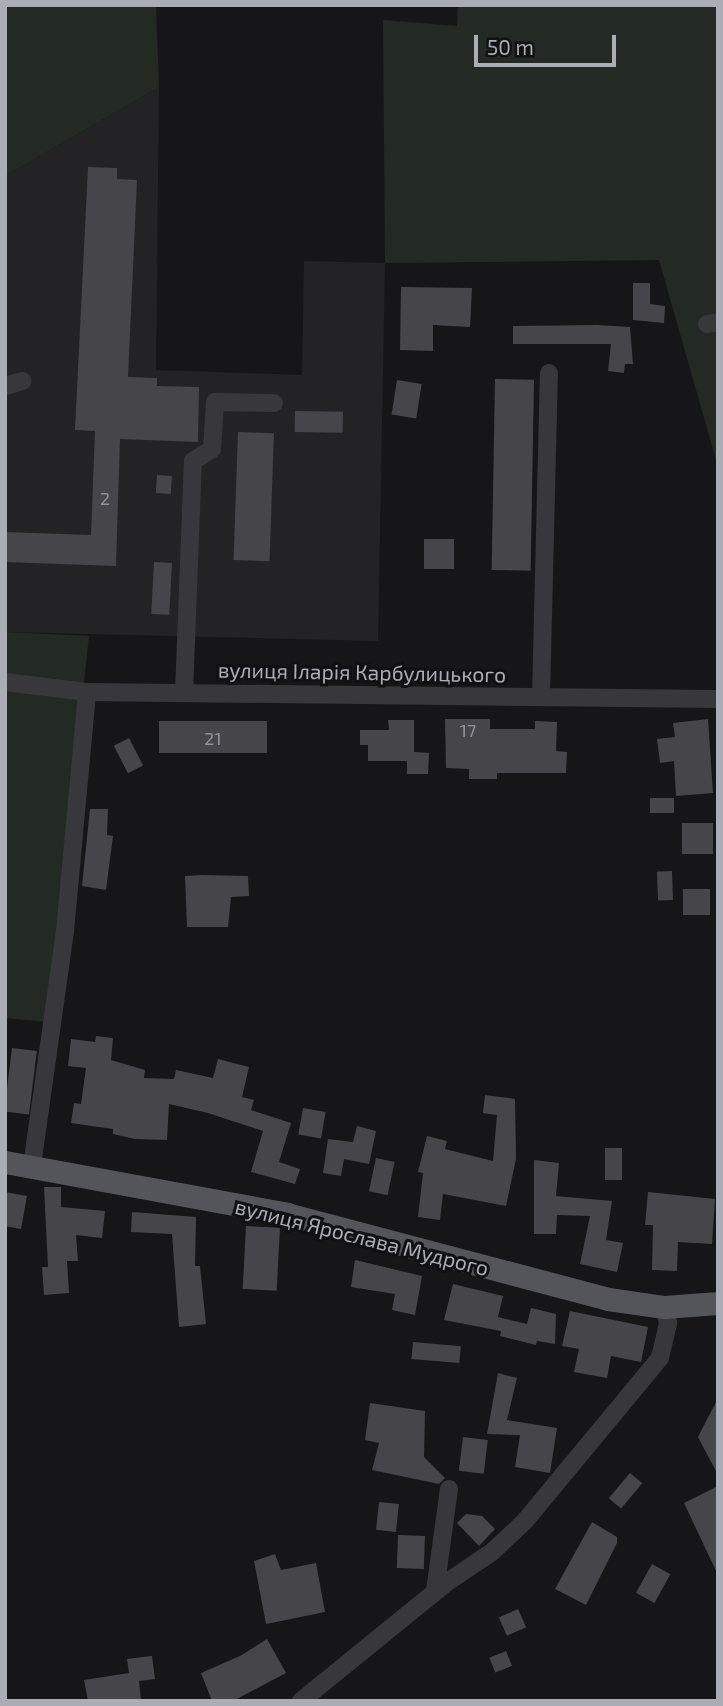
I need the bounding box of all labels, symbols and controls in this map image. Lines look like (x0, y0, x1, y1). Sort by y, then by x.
scale bar (478, 21, 620, 65)
text: 50 m (487, 34, 534, 59)
house number: 2 (100, 487, 110, 509)
street label: вулиця Іларія Карбулицького (218, 657, 506, 687)
house number: 17 (460, 719, 476, 741)
house number: 21 (204, 727, 222, 749)
street label: вулиця Ярослава Мудрого (233, 1193, 491, 1281)

